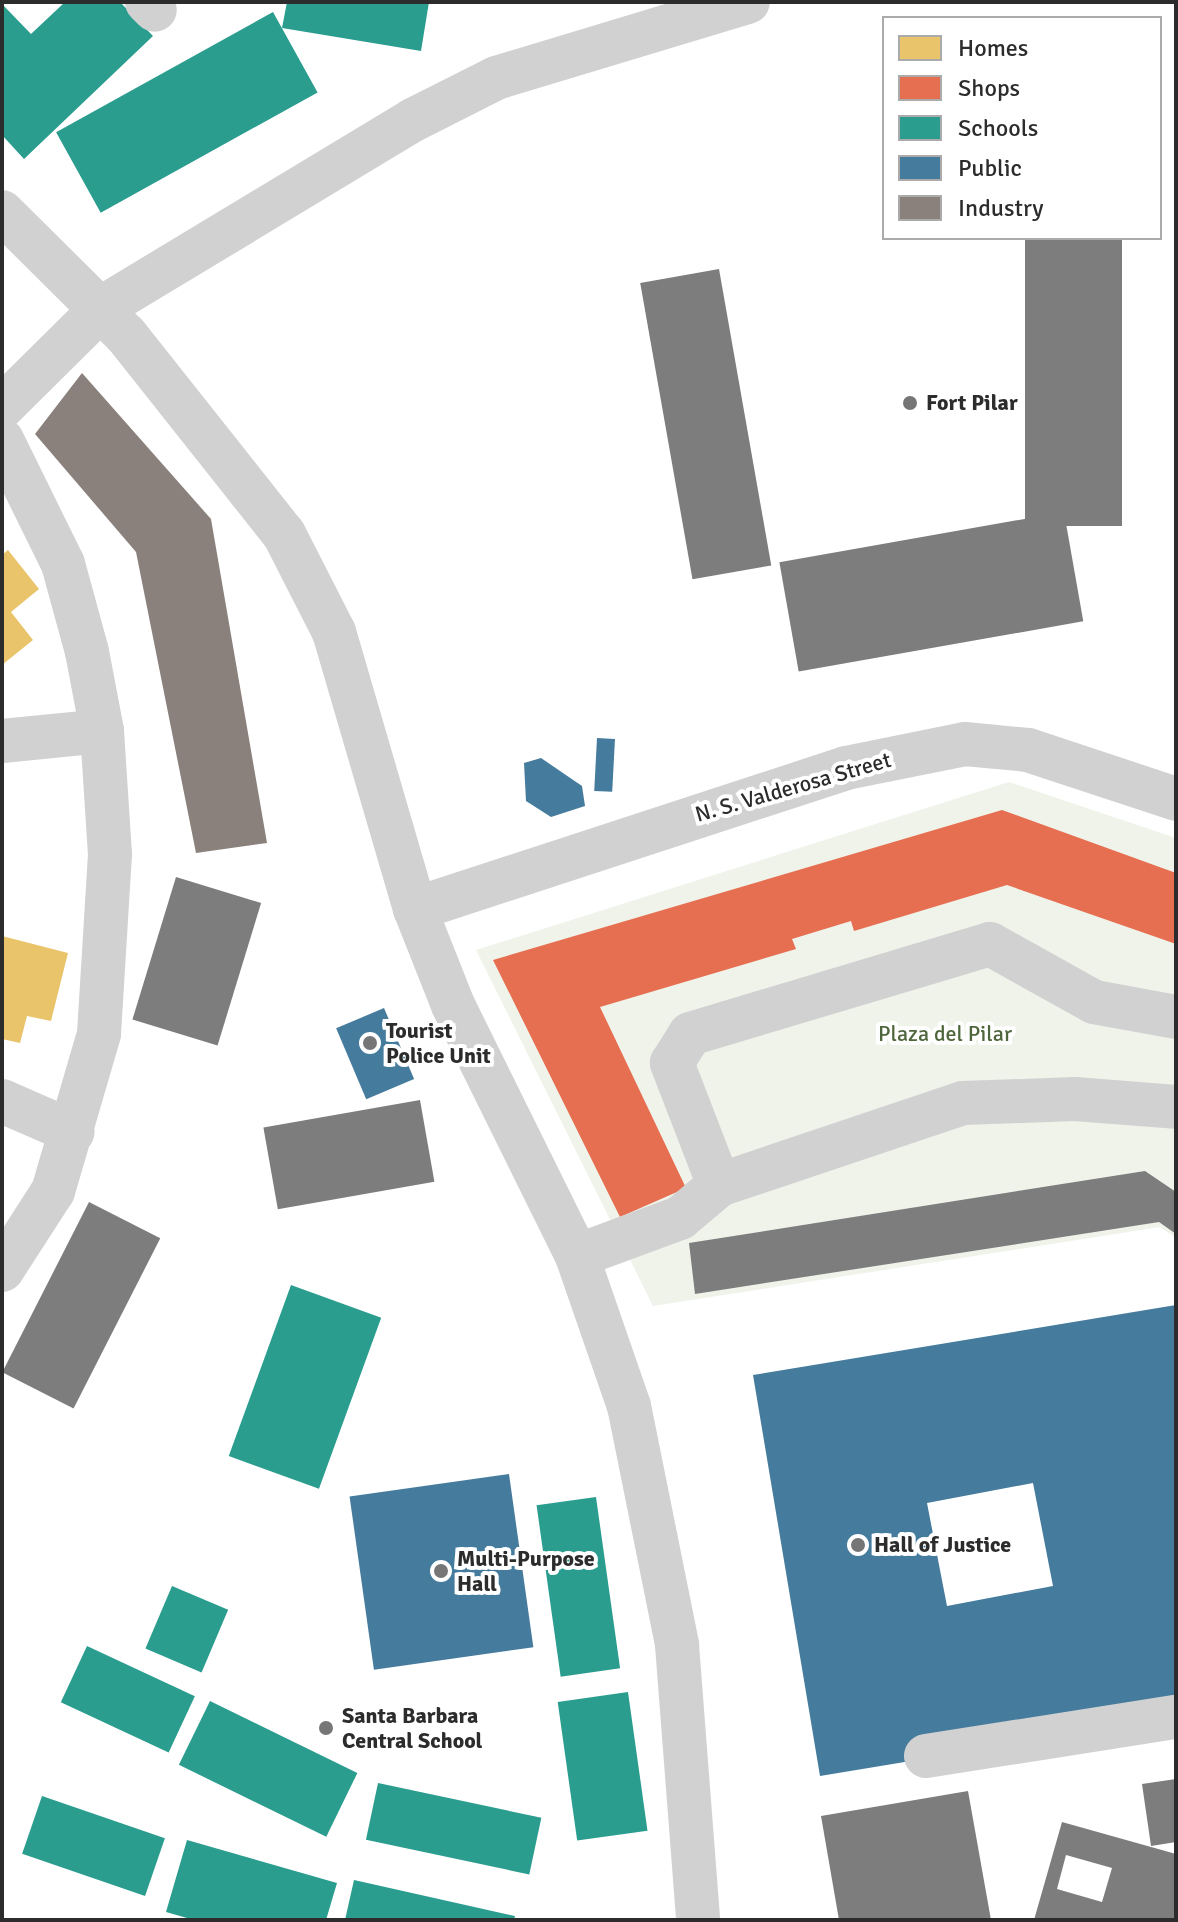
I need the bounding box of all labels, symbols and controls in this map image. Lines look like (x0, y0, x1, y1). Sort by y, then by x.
legend (882, 16, 1162, 240)
text: Homes (958, 33, 1028, 63)
text: Shops (958, 73, 1020, 103)
text: Schools (958, 113, 1038, 143)
text: Public (958, 153, 1022, 183)
text: Industry (958, 193, 1044, 223)
place label: Fort Pilar (926, 390, 1018, 416)
marker: Fort Pilar (901, 394, 919, 412)
street label: N. S. Valderosa Street (692, 746, 894, 828)
place label: Tourist Police Unit (386, 1017, 491, 1068)
park label: Plaza del Pilar (878, 1021, 1012, 1047)
marker: Tourist Police Unit (361, 1034, 379, 1052)
place label: Hall of Justice (874, 1532, 1011, 1558)
marker: Hall of Justice (849, 1536, 867, 1554)
place label: Multi-Purpose Hall (457, 1545, 595, 1596)
marker: Multi-Purpose Hall (432, 1562, 450, 1580)
place label: Santa Barbara Central School (342, 1702, 483, 1754)
marker: Santa Barbara Central School (317, 1719, 335, 1737)

